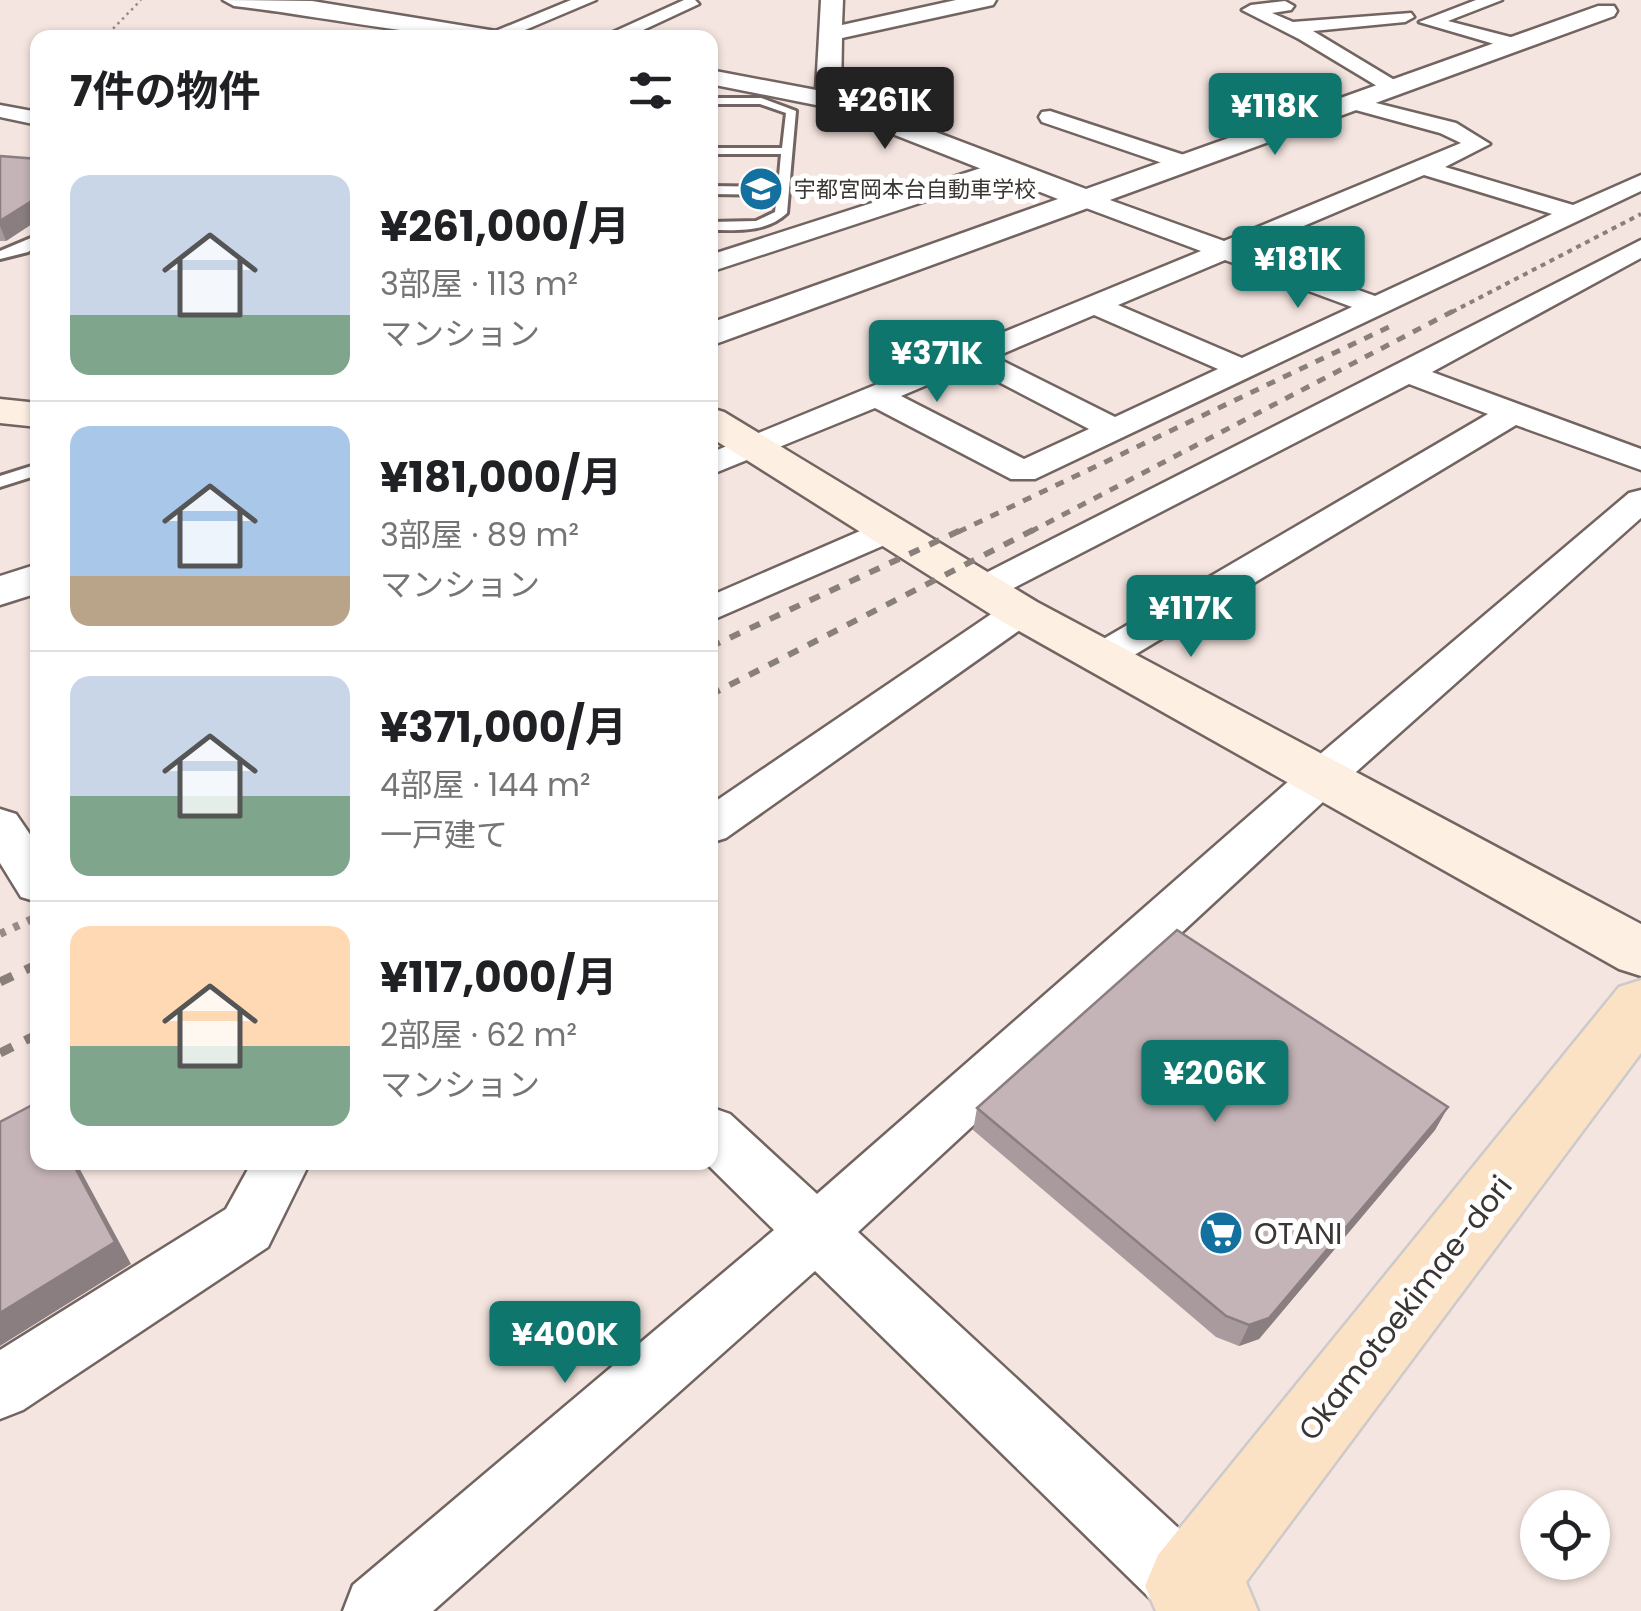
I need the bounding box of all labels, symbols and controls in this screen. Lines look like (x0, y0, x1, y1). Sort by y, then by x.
text: 7件の物件 (70, 62, 260, 121)
icon: filters (623, 63, 678, 118)
pin: ¥261K (815, 67, 955, 152)
pin: ¥118K (1205, 73, 1345, 158)
text: ¥261K (838, 77, 932, 122)
text: ¥118K (1231, 83, 1319, 128)
school or university icon: 宇都宮岡本台自動車学校 (738, 166, 784, 212)
place label: 宇都宮岡本台自動車学校 (794, 174, 1036, 205)
text: ¥261,000/月 (380, 197, 630, 256)
icon: home (150, 215, 270, 335)
pin: ¥181K (1228, 226, 1368, 311)
text: ¥181K (1254, 236, 1342, 281)
text: 3部屋 · 113 m² (380, 261, 578, 306)
text: マンション (380, 311, 540, 356)
pin: ¥371K (867, 320, 1007, 405)
text: ¥371K (891, 330, 983, 375)
text: ¥181,000/月 (380, 448, 622, 507)
icon: home (150, 466, 270, 586)
text: 3部屋 · 89 m² (380, 512, 579, 557)
text: マンション (380, 562, 540, 607)
pin: ¥117K (1121, 575, 1261, 660)
text: ¥117K (1149, 585, 1233, 630)
text: ¥371,000/月 (380, 698, 627, 757)
icon: home (150, 716, 270, 836)
text: 4部屋 · 144 m² (380, 762, 591, 807)
text: 一戸建て (380, 812, 508, 857)
text: ¥117,000/月 (380, 948, 617, 1007)
icon: home (150, 966, 270, 1086)
text: 2部屋 · 62 m² (380, 1012, 577, 1057)
pin: ¥206K (1145, 1040, 1285, 1125)
text: ¥206K (1163, 1050, 1267, 1095)
text: マンション (380, 1062, 540, 1107)
street label: Okamotoekimae-dori (1288, 1167, 1522, 1449)
supermarket icon: OTANI (1198, 1210, 1244, 1256)
place label: OTANI (1254, 1212, 1343, 1255)
pin: ¥400K (495, 1301, 635, 1386)
text: ¥400K (511, 1311, 619, 1356)
map controls (1520, 1490, 1610, 1580)
button: locate (1520, 1490, 1610, 1580)

